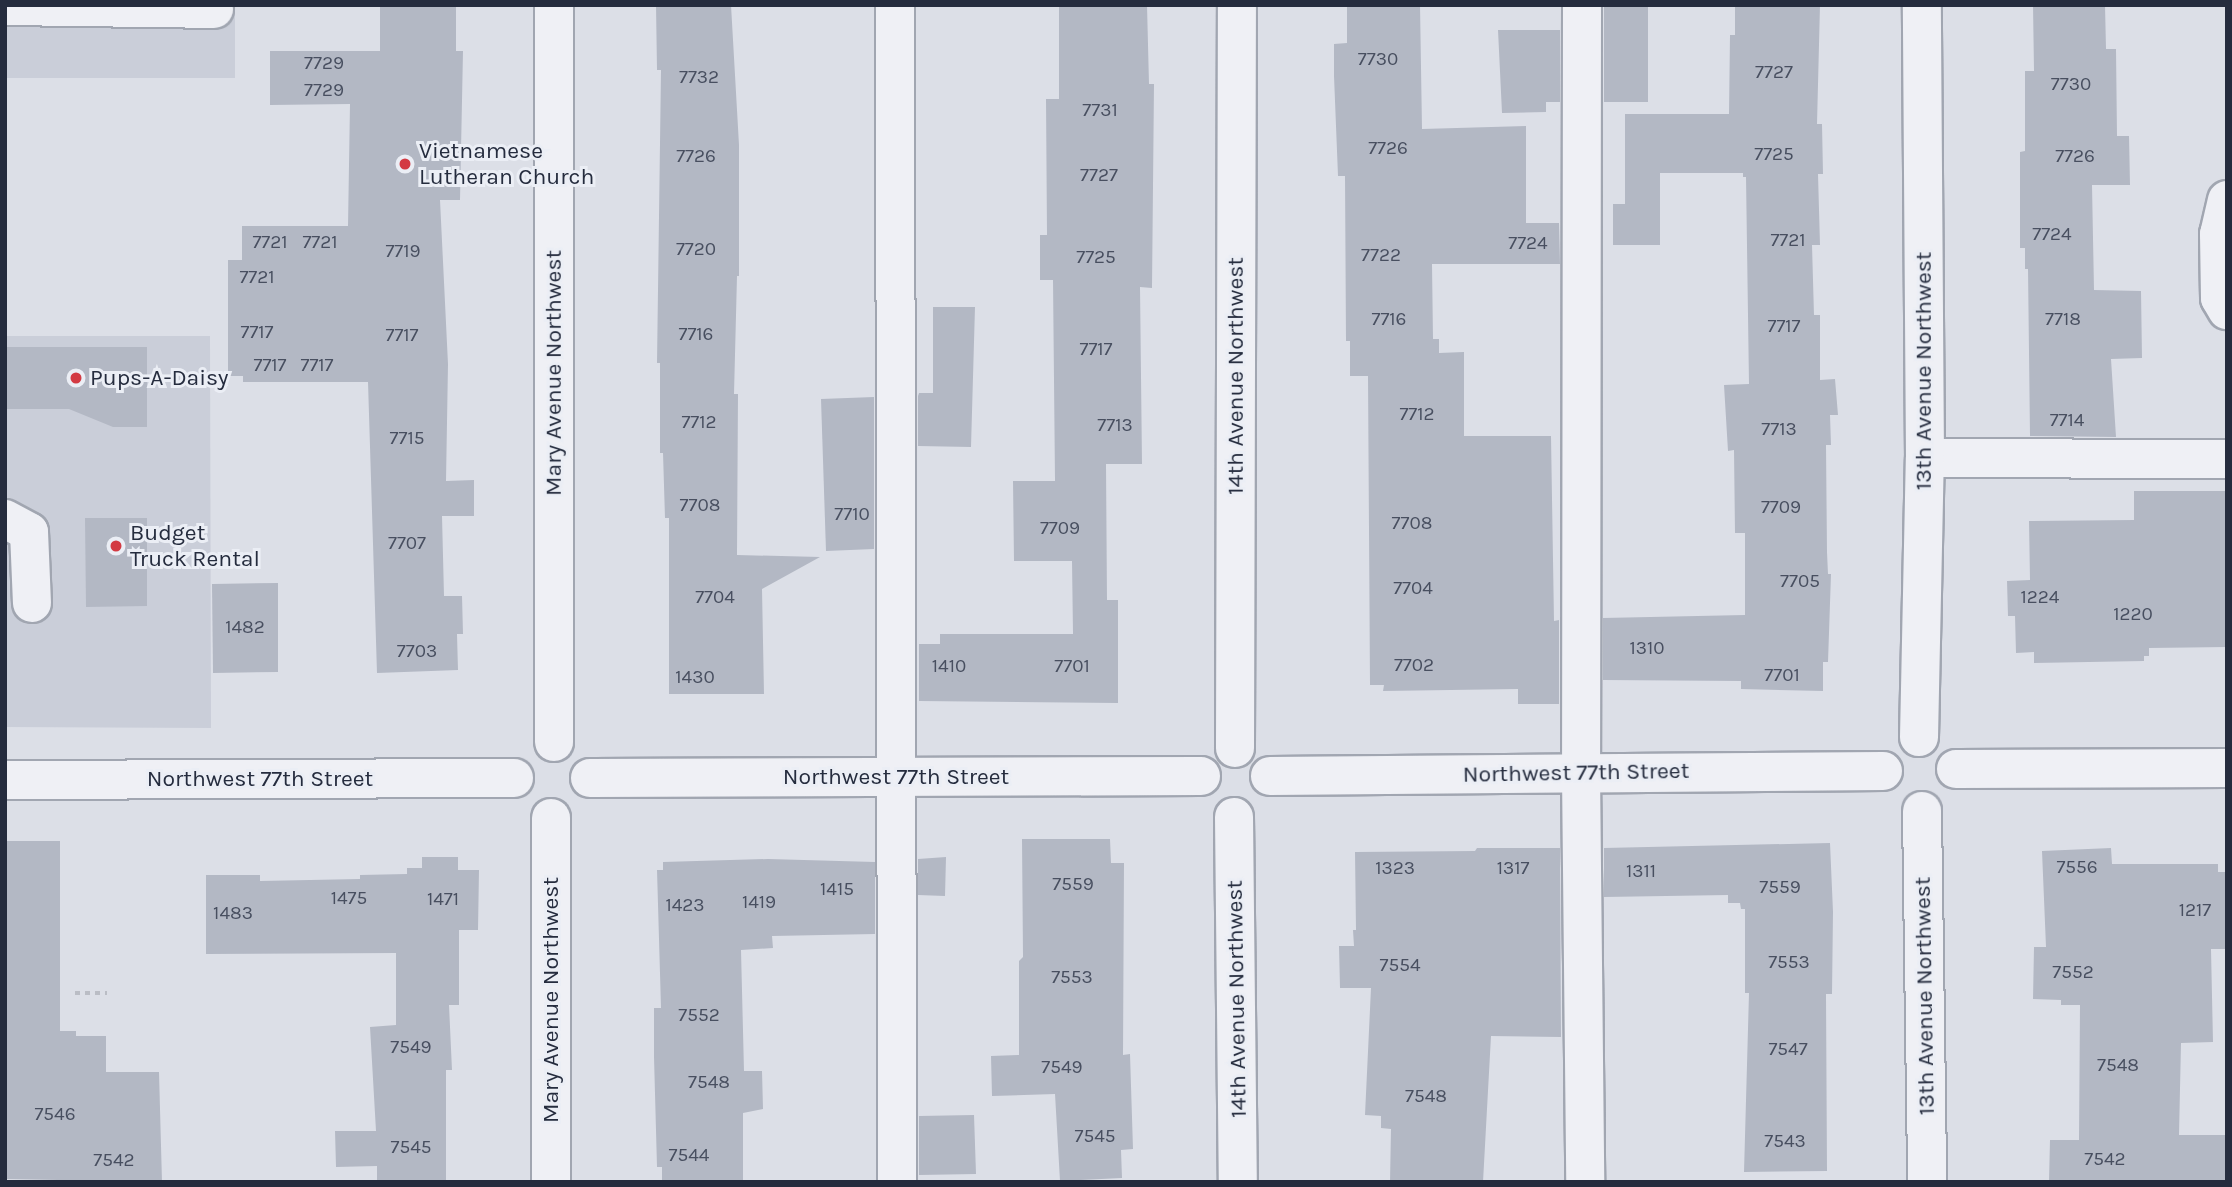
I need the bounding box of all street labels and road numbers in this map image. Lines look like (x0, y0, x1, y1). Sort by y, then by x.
street label: Mary Avenue Northwest (540, 250, 568, 496)
street label: 13th Avenue Northwest (1910, 252, 1938, 490)
street label: 14th Avenue Northwest (1222, 257, 1250, 495)
street label: Northwest 77th Street (1463, 757, 1689, 789)
street label: Northwest 77th Street (783, 763, 1009, 791)
street label: Northwest 77th Street (147, 765, 373, 793)
street label: 13th Avenue Northwest (1909, 876, 1941, 1116)
street label: Mary Avenue Northwest (537, 877, 565, 1123)
street label: 14th Avenue Northwest (1221, 880, 1253, 1118)

